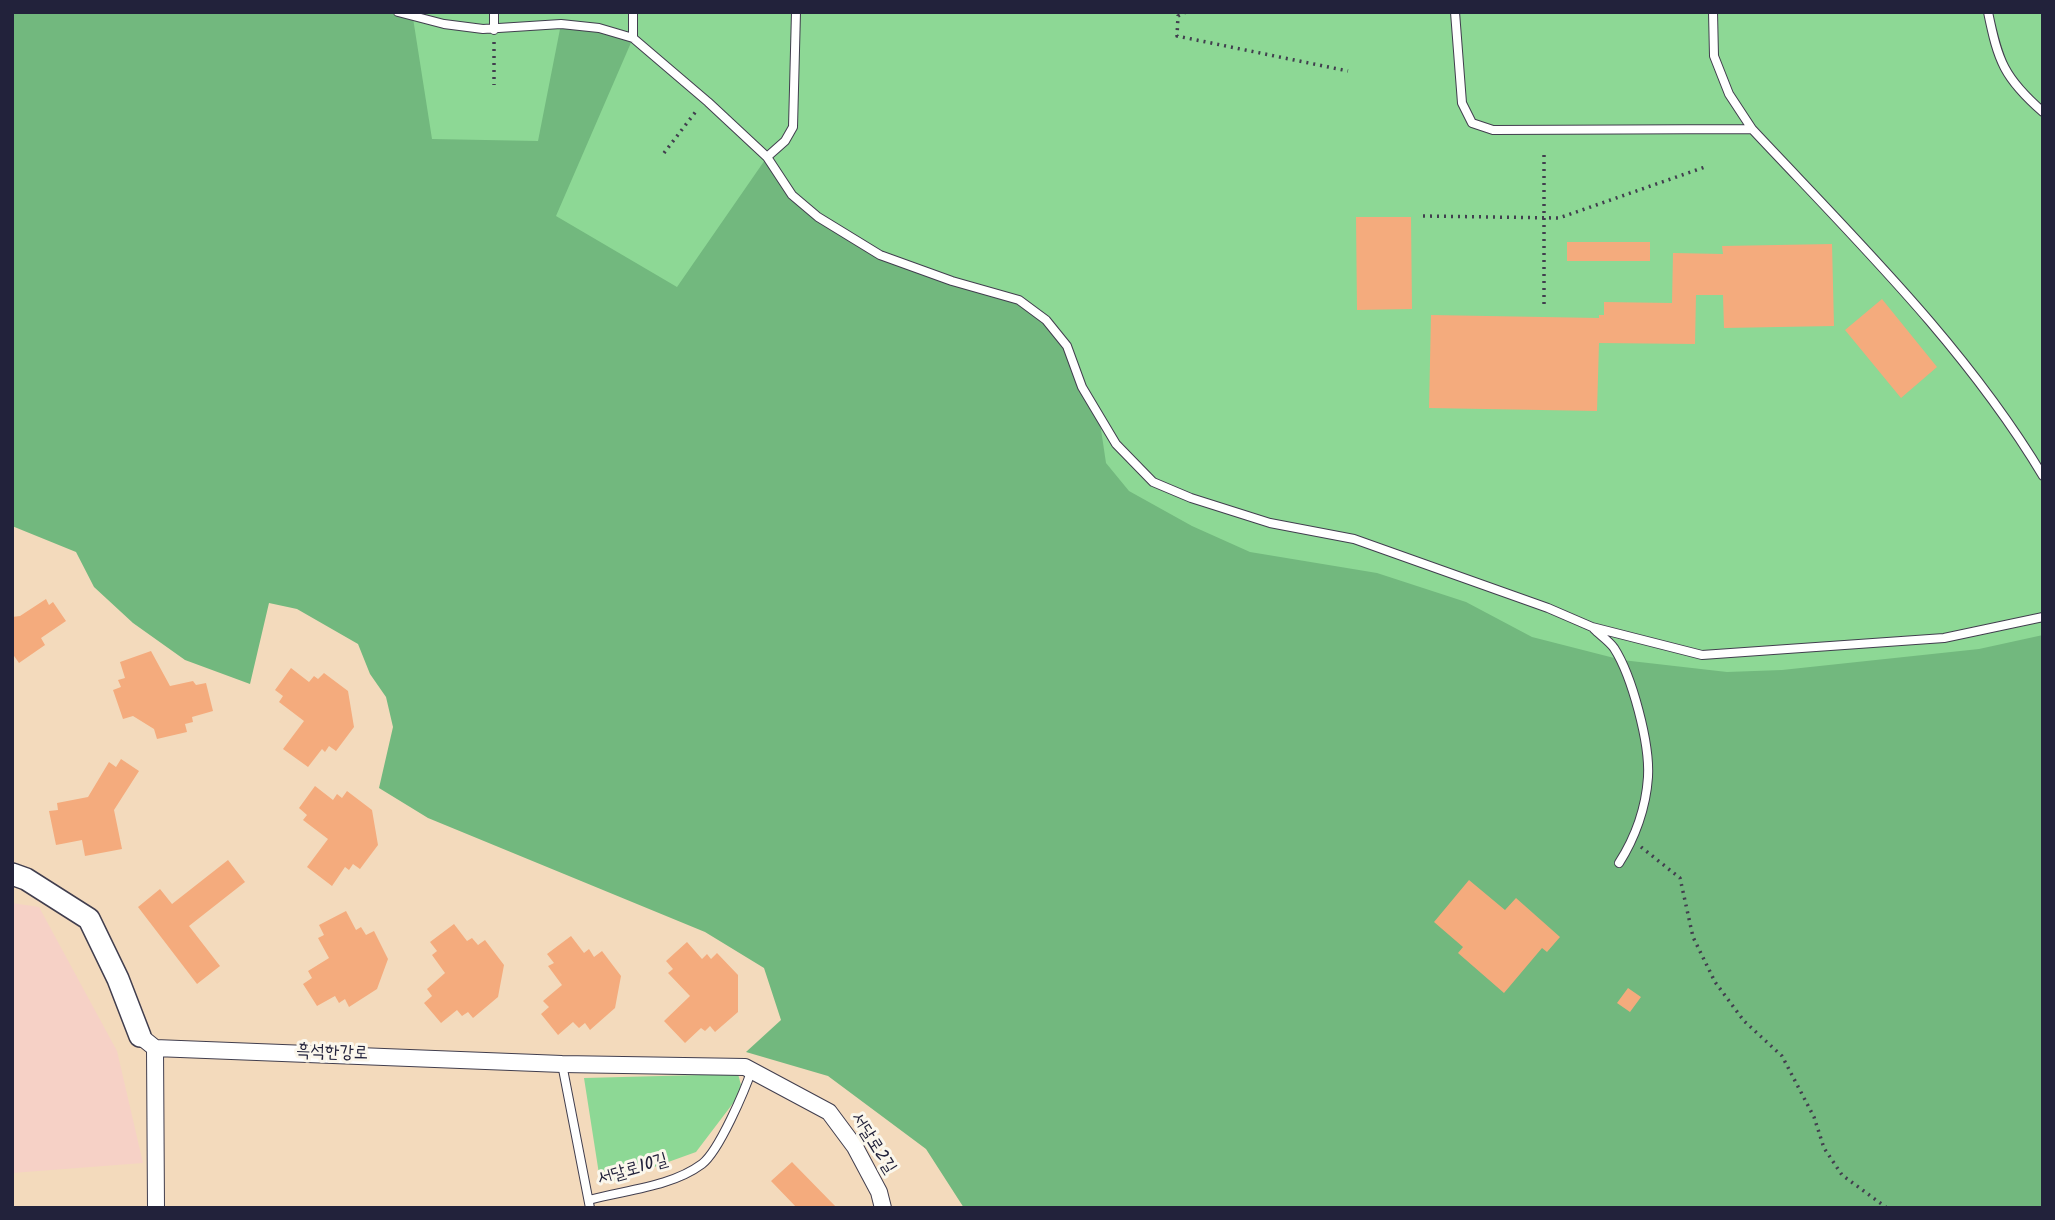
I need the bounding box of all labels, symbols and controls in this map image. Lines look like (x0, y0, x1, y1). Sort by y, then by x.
street label: 흑석한강로 (295, 1042, 369, 1066)
street label: 서달로2길 (845, 1109, 899, 1179)
street label: 서달로10길 (595, 1151, 671, 1191)

